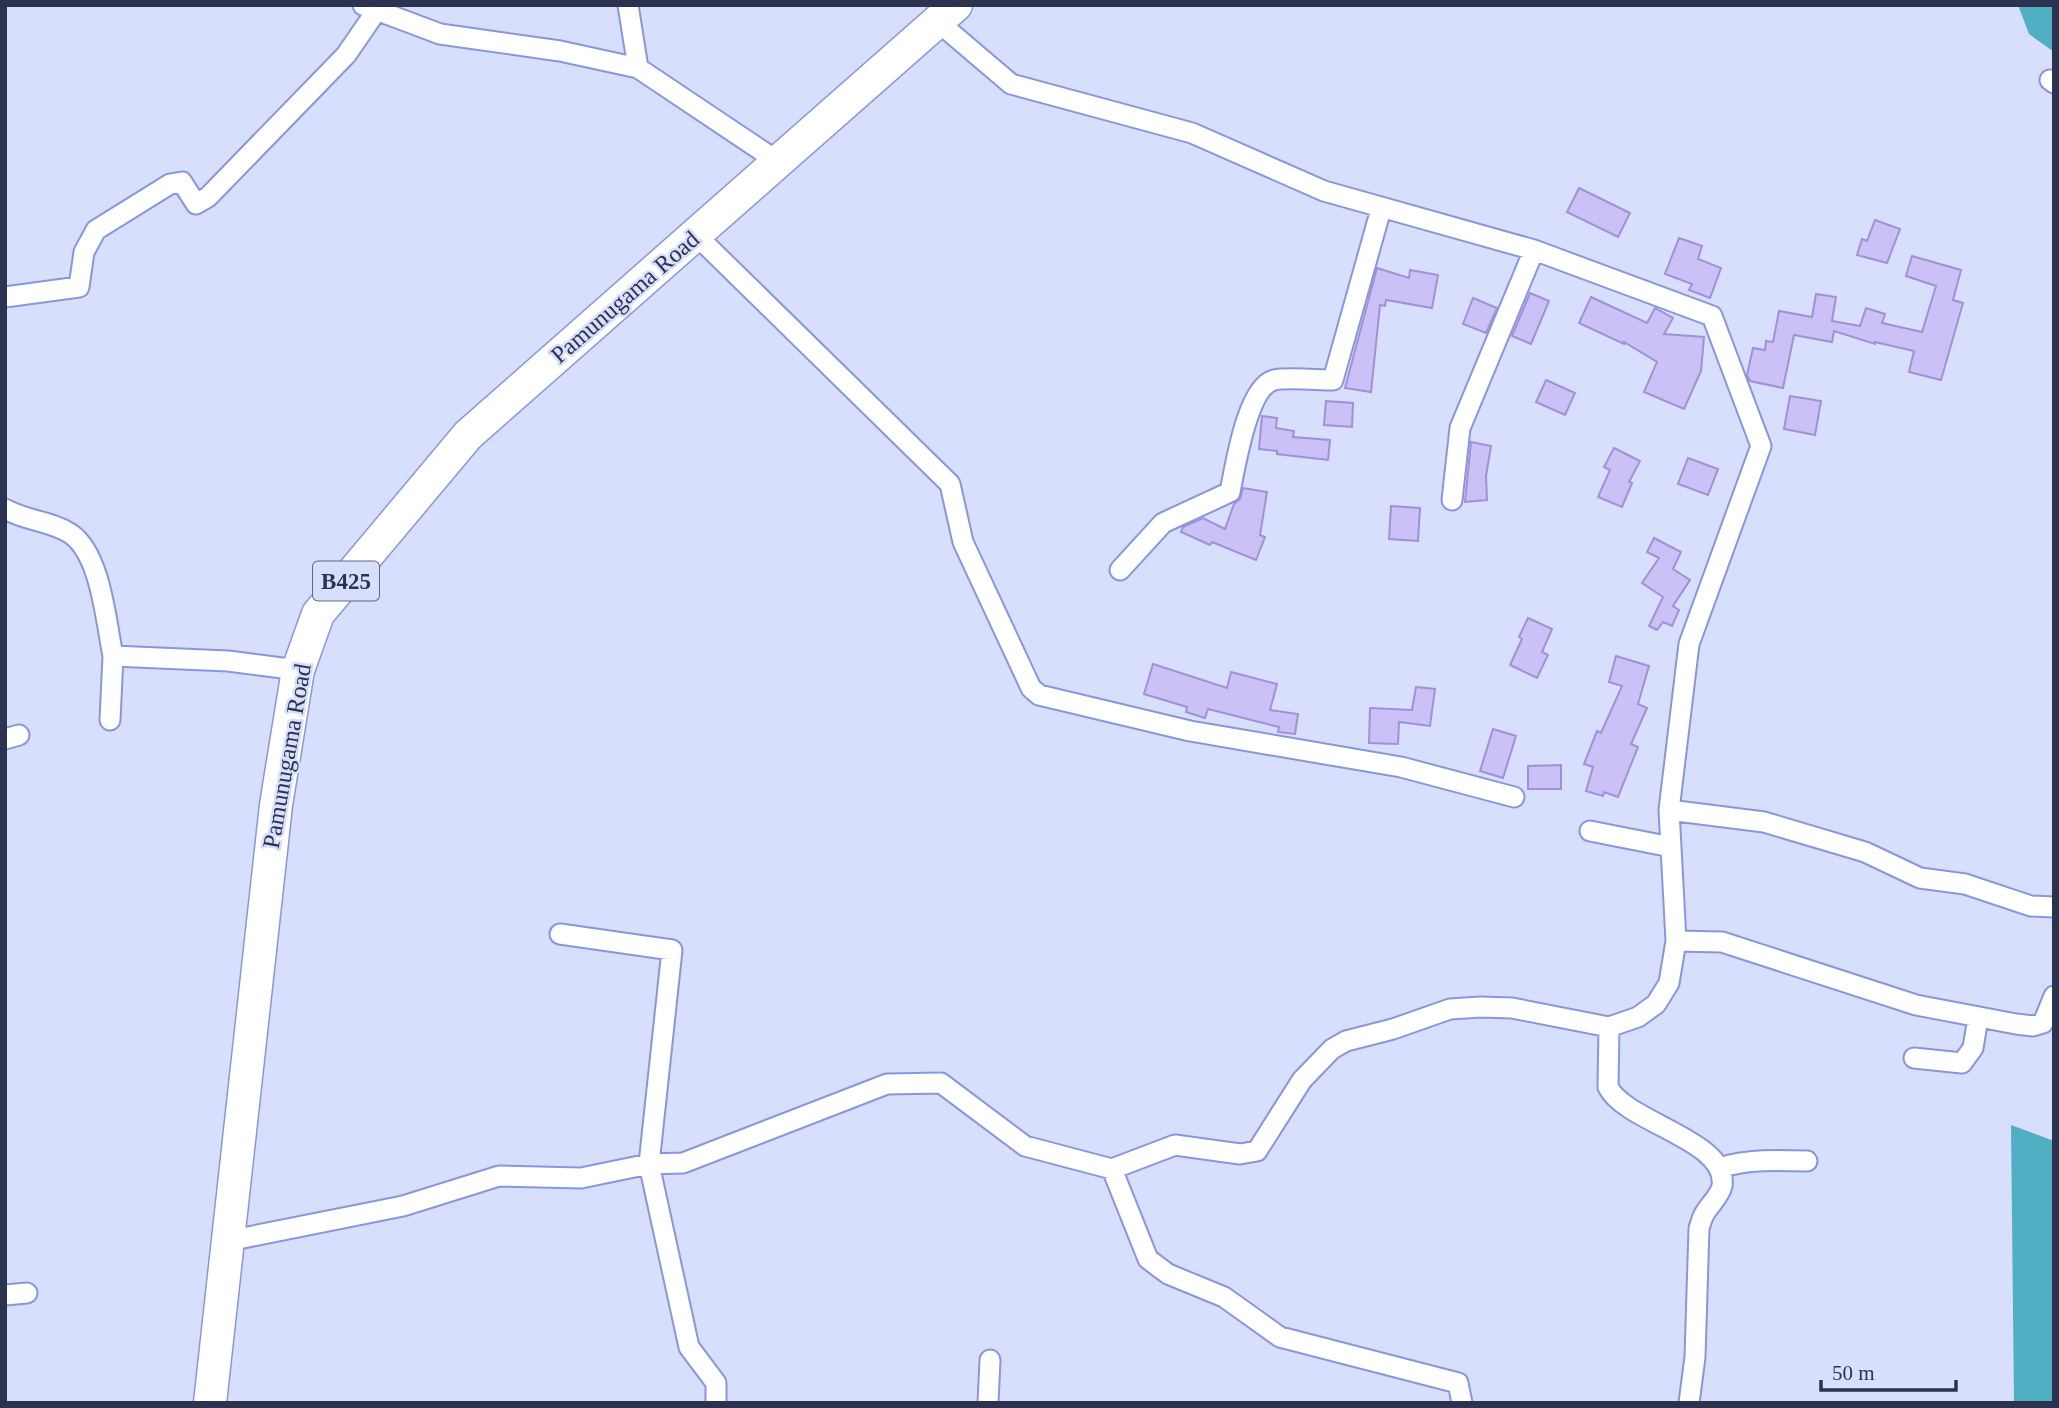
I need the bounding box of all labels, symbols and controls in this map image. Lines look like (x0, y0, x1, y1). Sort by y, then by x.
street label: Pamunugama Road (546, 226, 704, 368)
road number: B425 (313, 562, 379, 600)
street label: Pamunugama Road (258, 662, 316, 850)
scale bar (1821, 1348, 1956, 1392)
text: 50 m (1832, 1361, 1875, 1385)

